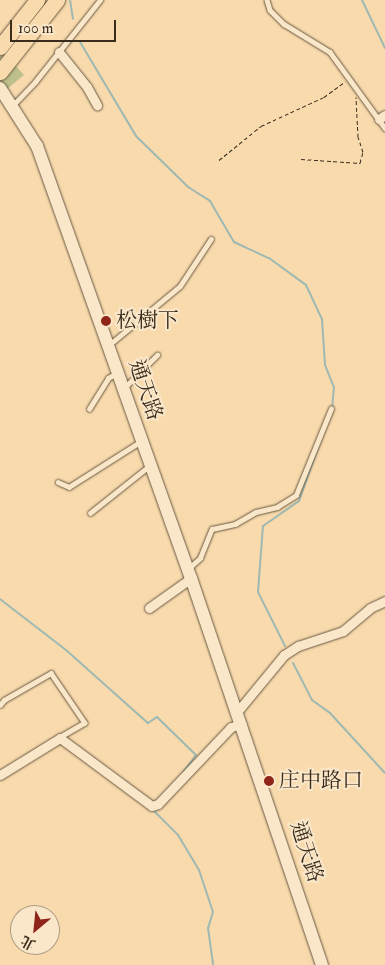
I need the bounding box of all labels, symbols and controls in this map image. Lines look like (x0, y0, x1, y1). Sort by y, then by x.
scale bar (12, 10, 119, 42)
text: 100 m (18, 19, 53, 38)
place label: 松樹下 (116, 308, 179, 334)
marker: 松樹下 (100, 315, 112, 327)
street label: 通天路 (123, 356, 167, 424)
place label: 庄中路口 (279, 768, 363, 794)
marker: 庄中路口 (263, 775, 275, 787)
street label: 通天路 (284, 818, 328, 886)
north arrow (10, 905, 60, 955)
text: 北 (18, 932, 38, 954)

